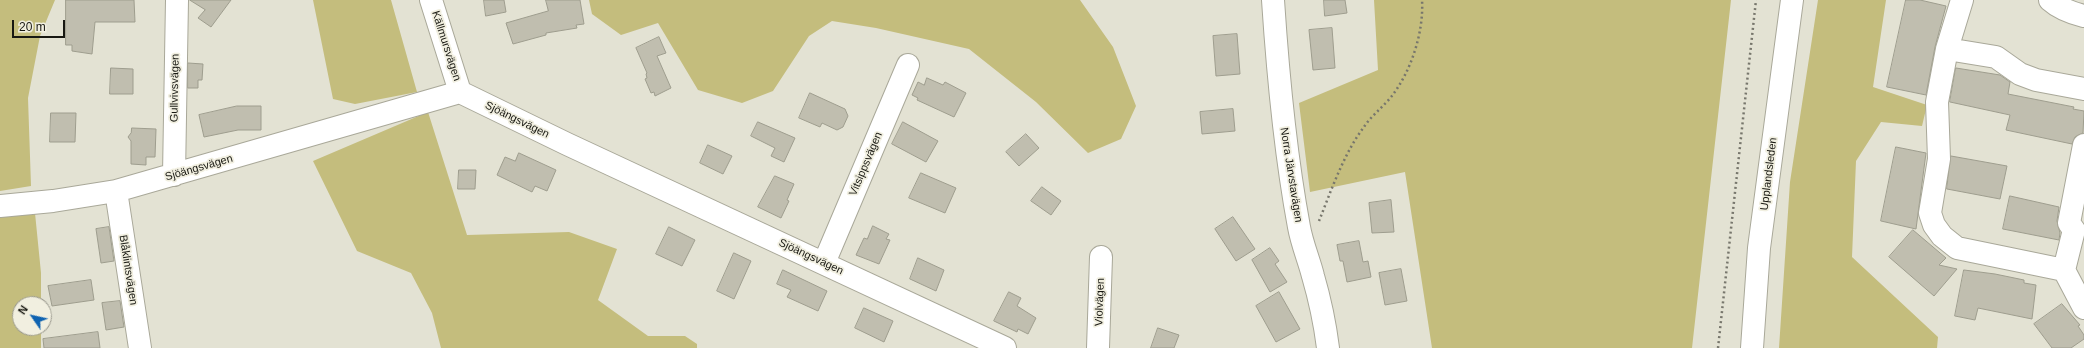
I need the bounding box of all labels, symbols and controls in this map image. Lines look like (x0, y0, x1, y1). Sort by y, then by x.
street label: Källmursvägen (428, 9, 464, 83)
scale bar (14, 12, 67, 38)
text: 20 m (19, 20, 46, 34)
street label: Gullvivsvägen (168, 54, 182, 122)
street label: Sjöängsvägen (483, 99, 551, 141)
street label: Norra Järvstavägen (1277, 127, 1305, 223)
street label: Vitsippsvägen (847, 130, 885, 198)
street label: Upplandsleden (1758, 137, 1780, 211)
street label: Sjöängsvägen (164, 152, 234, 184)
street label: Blåklintsvägen (116, 234, 140, 306)
street label: Sjöängsvägen (777, 236, 845, 278)
street label: Violvägen (1093, 278, 1107, 326)
north arrow (12, 296, 52, 336)
text: N (16, 303, 30, 317)

